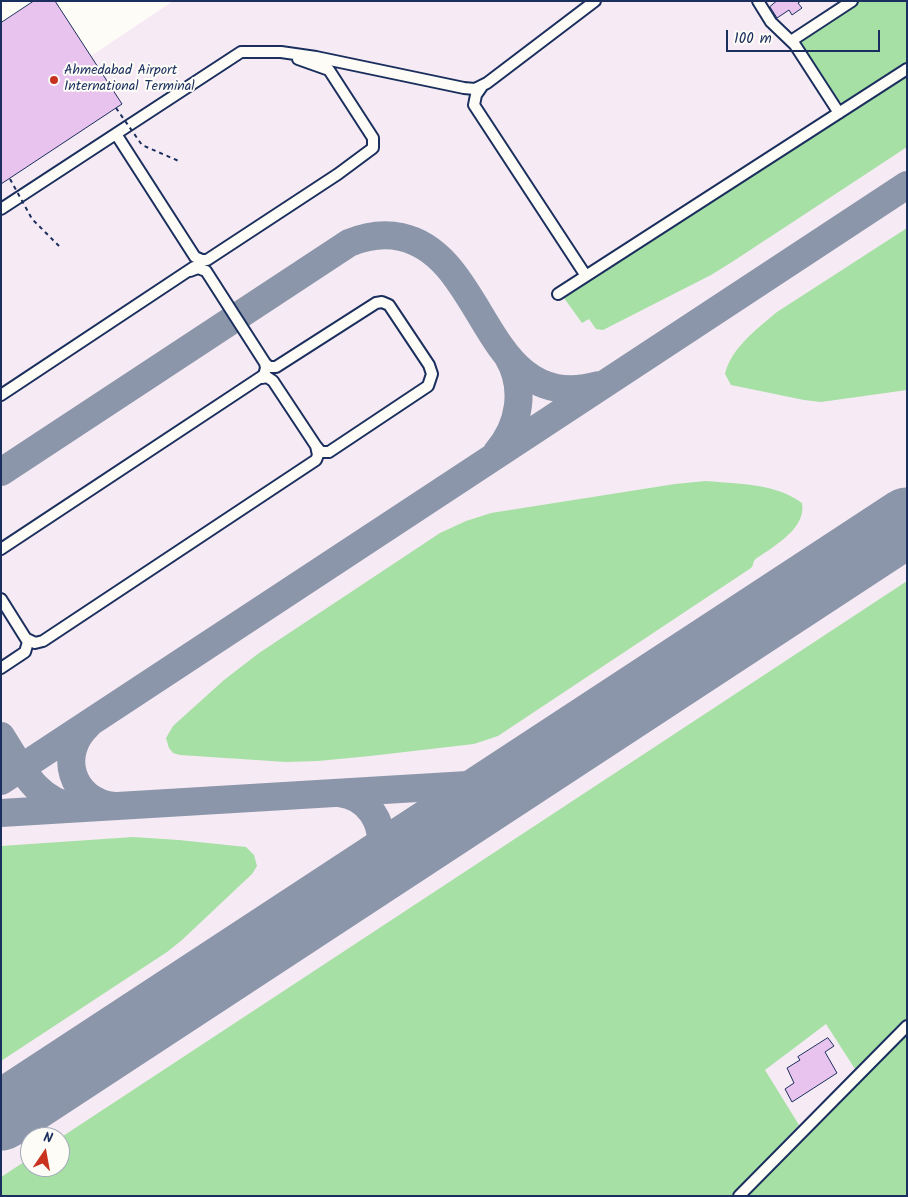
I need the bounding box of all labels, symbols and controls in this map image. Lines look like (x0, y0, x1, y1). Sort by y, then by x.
scale bar (728, 20, 882, 52)
text: 100 m (734, 27, 772, 51)
place label: Ahmedabad Airport International Terminal (64, 64, 195, 96)
marker: Ahmedabad Airport International Terminal (48, 74, 60, 86)
north arrow (20, 1127, 70, 1177)
text: N (41, 1127, 55, 1150)

